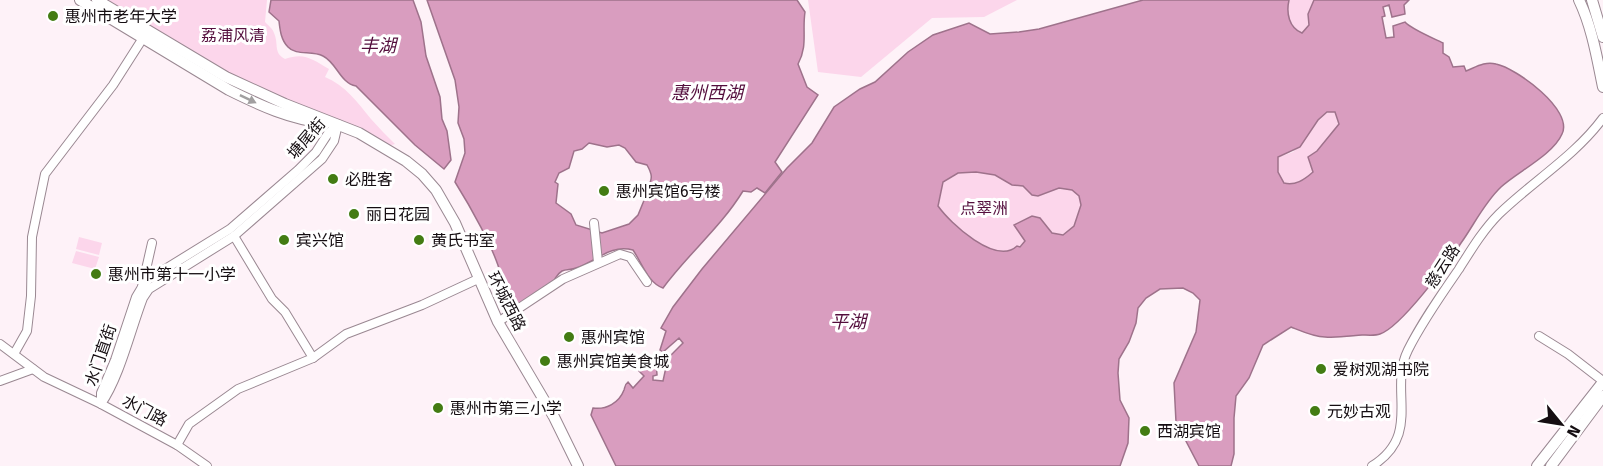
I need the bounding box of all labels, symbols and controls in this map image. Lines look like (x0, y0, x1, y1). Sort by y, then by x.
place label: 惠州市老年大学 (65, 7, 177, 26)
marker: 惠州市老年大学 (46, 9, 60, 23)
park label: 荔浦风清 (201, 26, 265, 45)
water label: 丰湖 (360, 35, 399, 57)
water label: 惠州西湖 (671, 82, 746, 104)
one-way arrow (239, 93, 257, 103)
street label: 塘尾街 (283, 114, 329, 163)
place label: 必胜客 (345, 170, 393, 189)
marker: 必胜客 (326, 172, 340, 186)
place label: 惠州宾馆6号楼 (616, 182, 721, 201)
marker: 惠州宾馆6号楼 (597, 184, 611, 198)
park label: 点翠洲 (960, 199, 1008, 218)
place label: 丽日花园 (366, 205, 430, 224)
marker: 丽日花园 (347, 207, 361, 221)
place label: 宾兴馆 (296, 231, 344, 250)
place label: 黄氏书室 (431, 231, 495, 250)
marker: 宾兴馆 (277, 233, 291, 247)
marker: 黄氏书室 (412, 233, 426, 247)
street label: 慈云路 (1421, 241, 1463, 292)
place label: 惠州市第十一小学 (108, 265, 236, 284)
marker: 惠州市第十一小学 (89, 267, 103, 281)
street label: 环城西路 (484, 268, 530, 334)
water label: 平湖 (830, 311, 869, 333)
street label: 水门直街 (81, 322, 120, 389)
place label: 惠州宾馆 (581, 328, 645, 347)
marker: 惠州宾馆 (562, 330, 576, 344)
place label: 惠州宾馆美食城 (557, 352, 669, 371)
marker: 惠州宾馆美食城 (538, 354, 552, 368)
place label: 爱树观湖书院 (1333, 360, 1429, 379)
marker: 爱树观湖书院 (1314, 362, 1328, 376)
street label: 水门路 (119, 391, 170, 430)
north arrow (1531, 394, 1591, 454)
place label: 惠州市第三小学 (450, 399, 562, 418)
marker: 惠州市第三小学 (431, 401, 445, 415)
place label: 元妙古观 (1327, 402, 1391, 421)
marker: 元妙古观 (1308, 404, 1322, 418)
place label: 西湖宾馆 (1157, 422, 1221, 441)
text: N (1563, 422, 1584, 441)
marker: 西湖宾馆 (1138, 424, 1152, 438)

